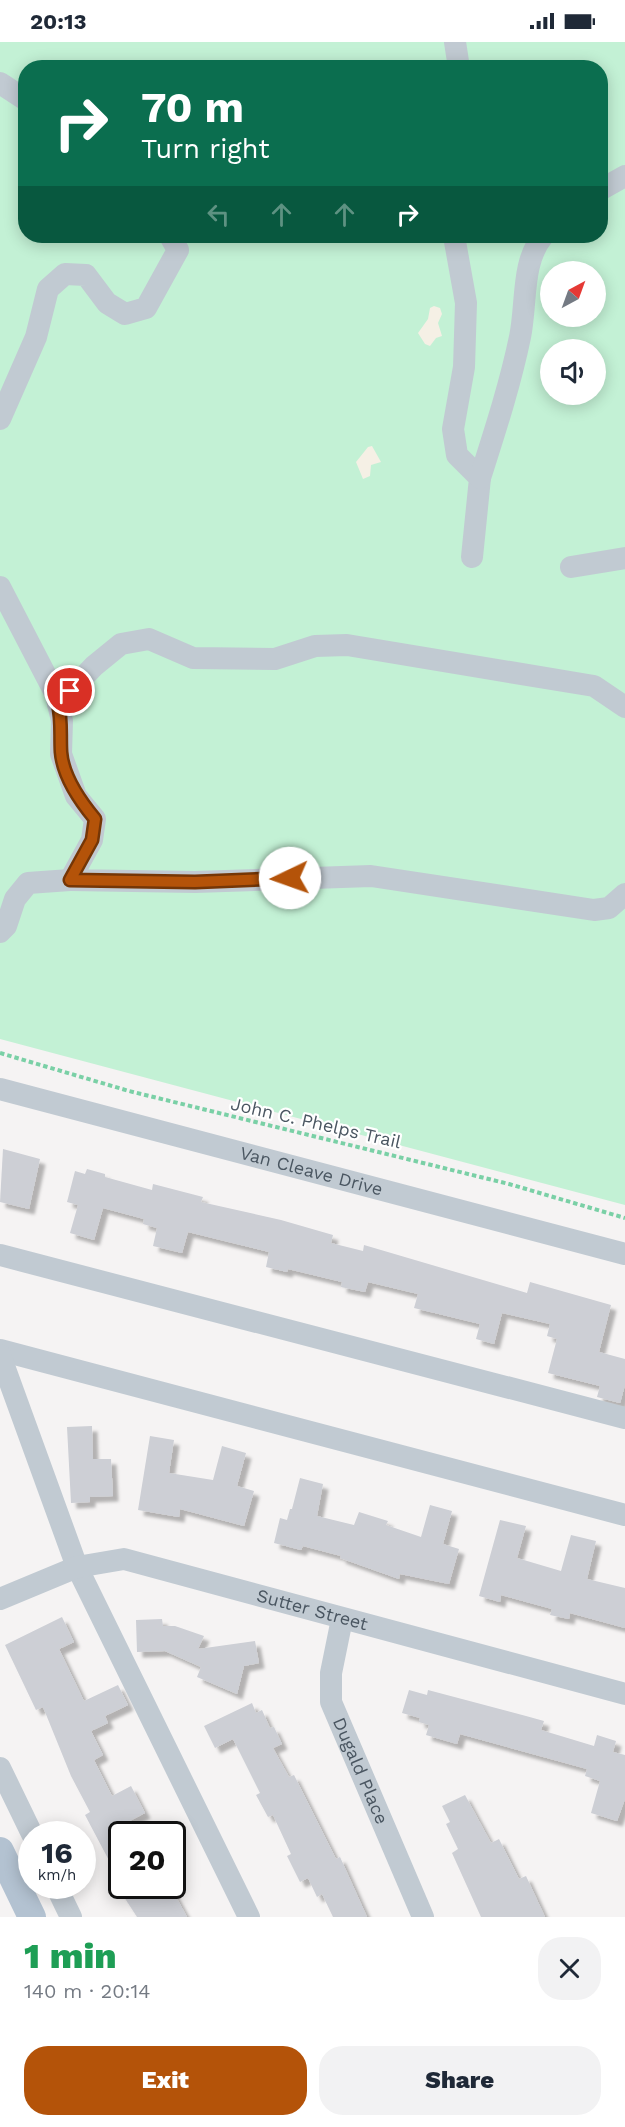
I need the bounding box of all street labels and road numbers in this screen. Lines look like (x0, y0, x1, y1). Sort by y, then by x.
street label: John C. Phelps Trail (229, 1093, 404, 1152)
street label: Van Cleave Drive (238, 1142, 385, 1200)
street label: Sutter Street (254, 1584, 371, 1634)
street label: Dugald Place (329, 1714, 393, 1827)

